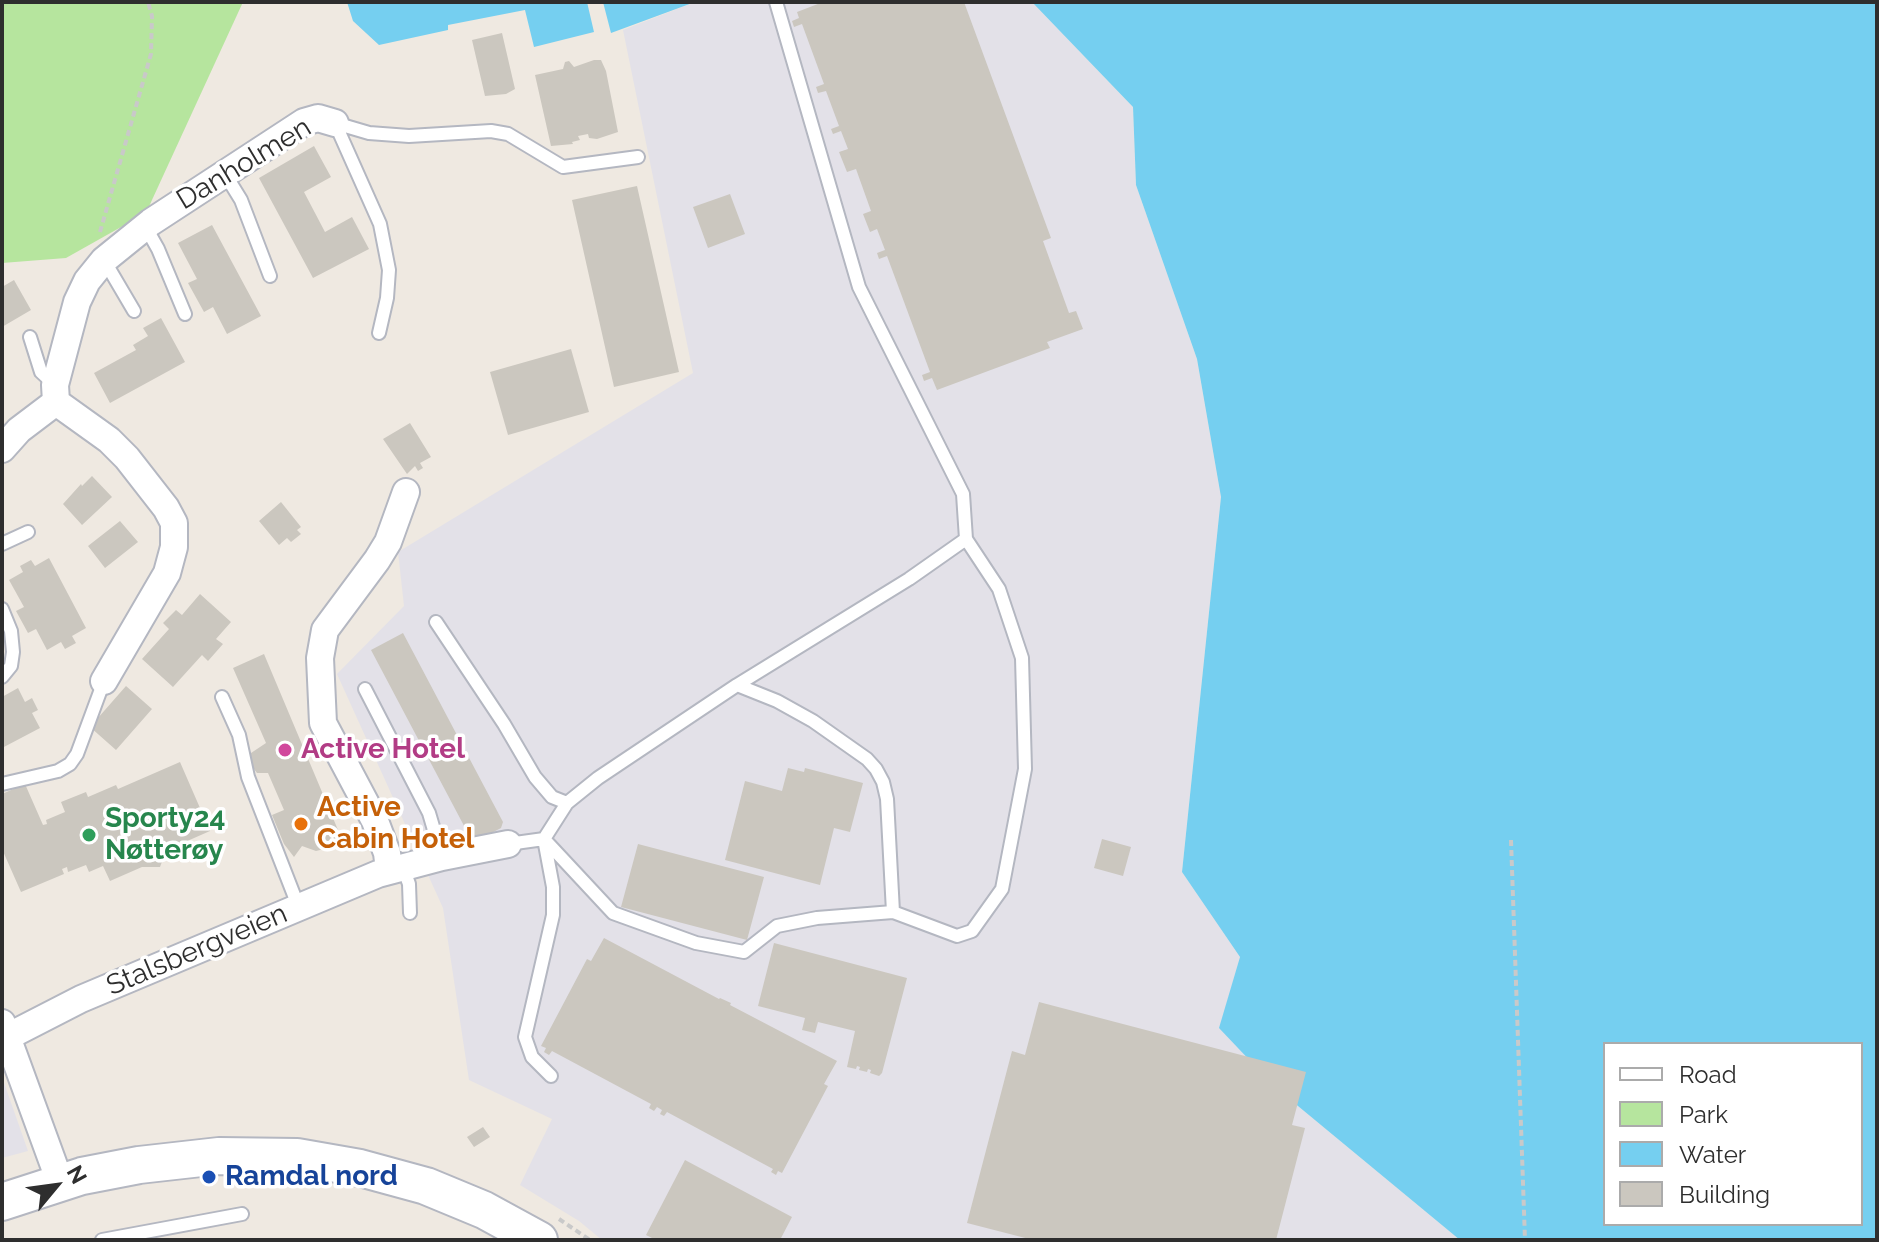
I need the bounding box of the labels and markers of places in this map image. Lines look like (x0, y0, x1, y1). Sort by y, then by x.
place label: Active Hotel (301, 733, 465, 767)
marker: Active Hotel (276, 741, 294, 759)
place label: Active Cabin Hotel (317, 791, 474, 857)
place label: Sporty24 Nøtterøy (105, 802, 226, 868)
marker: Active Cabin Hotel (292, 815, 310, 833)
marker: Sporty24 Nøtterøy (80, 826, 98, 844)
place label: Ramdal nord (225, 1160, 398, 1194)
marker: Ramdal nord (200, 1168, 218, 1186)

